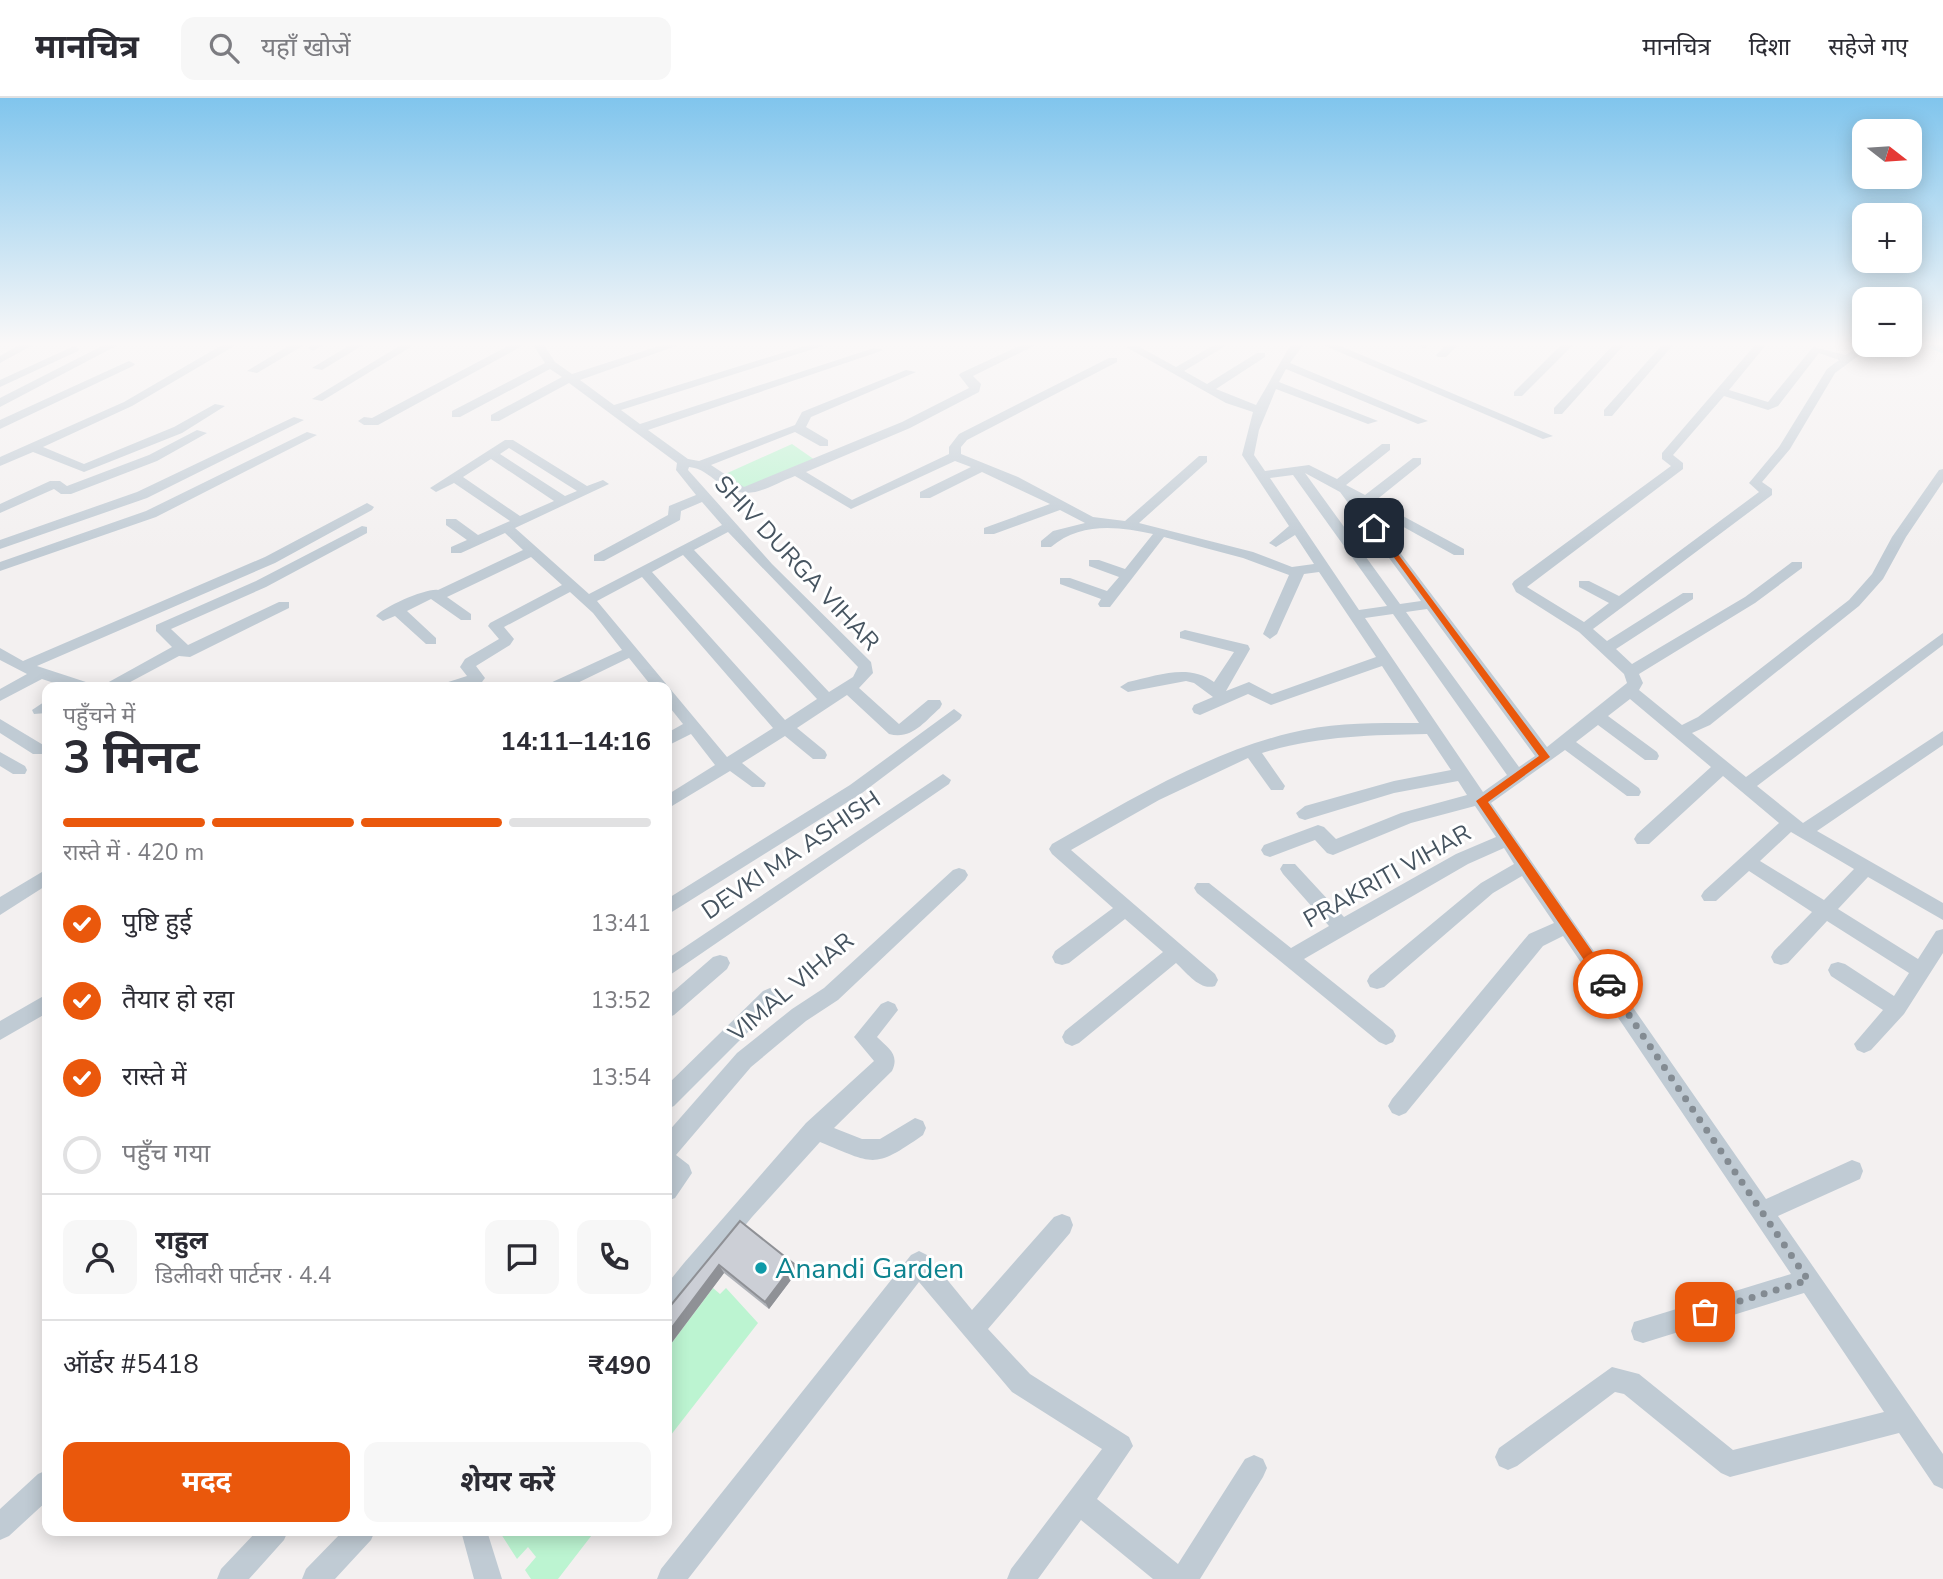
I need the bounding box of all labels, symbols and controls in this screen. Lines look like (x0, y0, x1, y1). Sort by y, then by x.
search box (181, 17, 671, 80)
text: मानचित्र (35, 25, 139, 70)
icon: search (205, 29, 243, 67)
text: यहाँ खोजें (261, 30, 351, 65)
text: मानचित्र (1642, 31, 1711, 63)
text: दिशा (1749, 31, 1790, 63)
text: सहेजे गए (1828, 31, 1908, 63)
north arrow (1852, 119, 1922, 189)
map controls (1852, 119, 1922, 357)
button: + (1852, 203, 1922, 273)
button: − (1852, 287, 1922, 357)
street label: SHIV DURGA VIHAR (707, 468, 887, 658)
pin (1344, 498, 1404, 558)
icon: home (1355, 509, 1393, 547)
text: पहुँचने में (63, 700, 135, 731)
text: 14:11–14:16 (500, 724, 651, 759)
text: 3 मिनट (63, 726, 200, 789)
street label: DEVKI MA ASHISH (695, 783, 887, 927)
street label: PRAKRITI VIHAR (1297, 817, 1477, 935)
text: रास्ते में · 420 m (63, 837, 204, 868)
icon: check (63, 905, 101, 943)
text: पुष्टि हुई (122, 905, 192, 940)
text: 13:41 (591, 908, 651, 939)
street label: VIMAL VIHAR (721, 925, 860, 1050)
courier (1573, 949, 1643, 1019)
icon: car (1589, 965, 1627, 1003)
icon: check (63, 982, 101, 1020)
text: तैयार हो रहा (122, 982, 234, 1017)
text: 13:52 (591, 985, 651, 1016)
icon: check (63, 1059, 101, 1097)
text: रास्ते में (122, 1059, 187, 1094)
text: 13:54 (591, 1062, 651, 1093)
text: पहुँच गया (122, 1136, 210, 1171)
button: person (63, 1220, 137, 1294)
button: chat (485, 1220, 559, 1294)
button: phone (577, 1220, 651, 1294)
text: राहुल (155, 1223, 208, 1258)
place label: Anandi Garden (775, 1250, 964, 1288)
text: डिलीवरी पार्टनर · 4.4 (155, 1260, 332, 1291)
marker: Anandi Garden (753, 1260, 769, 1276)
pin (1675, 1282, 1735, 1342)
icon: bag (1686, 1293, 1724, 1331)
text: ऑर्डर #5418 (63, 1347, 199, 1382)
text: ₹490 (589, 1348, 651, 1383)
button: मदद (63, 1442, 350, 1522)
button: शेयर करें (364, 1442, 651, 1522)

